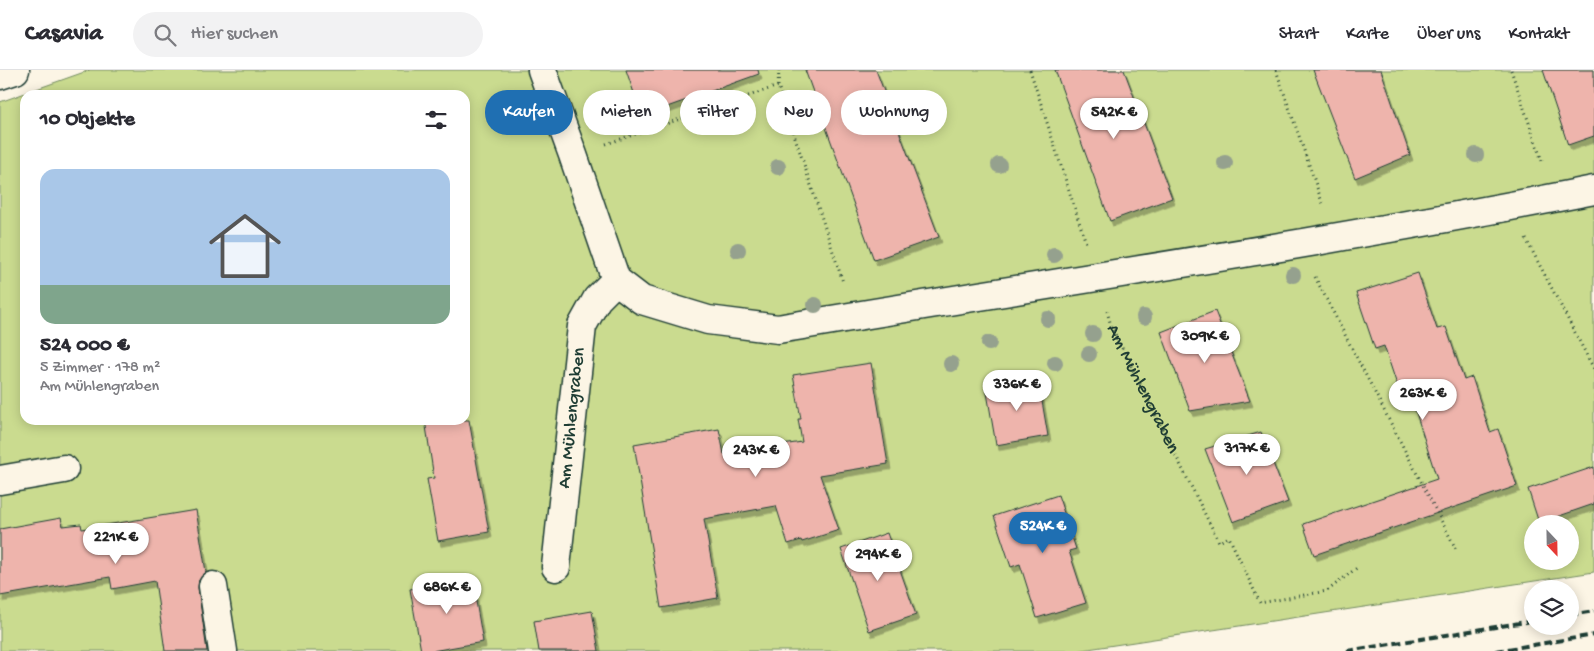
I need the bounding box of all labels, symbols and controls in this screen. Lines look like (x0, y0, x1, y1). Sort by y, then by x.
search box (133, 12, 483, 57)
text: Casavia (25, 20, 103, 49)
icon: search (151, 21, 179, 49)
text: Hier suchen (191, 23, 278, 46)
text: Start (1279, 24, 1318, 45)
text: Karte (1346, 24, 1389, 45)
text: Über uns (1417, 24, 1480, 45)
text: Kontakt (1508, 24, 1569, 45)
chip: Kaufen (485, 90, 573, 135)
chip: Mieten (583, 90, 670, 135)
chip: Filter (680, 90, 756, 135)
chip: Neu (766, 90, 831, 135)
chip: Wohnung (841, 90, 947, 135)
pin: 542K € (1073, 98, 1155, 140)
text: 542K € (1091, 104, 1137, 123)
icon: filters (422, 106, 450, 134)
text: 10 Objekte (40, 108, 135, 133)
icon: home (200, 201, 290, 291)
street label: Am Mühlengraben (1101, 321, 1184, 457)
pin: 309K € (1164, 322, 1246, 364)
text: 309K € (1181, 328, 1229, 347)
text: 524 000 € (40, 334, 130, 359)
street label: Am Mühlengraben (553, 346, 591, 489)
text: 5 Zimmer · 178 m² (40, 359, 160, 378)
pin: 336K € (976, 370, 1058, 412)
text: 336K € (994, 376, 1040, 395)
text: Am Mühlengraben (40, 378, 159, 397)
pin: 263K € (1382, 378, 1464, 421)
text: 263K € (1400, 385, 1446, 404)
pin: 317K € (1206, 434, 1288, 476)
pin: 243K € (715, 436, 797, 478)
text: 317K € (1224, 440, 1270, 459)
text: 243K € (733, 442, 779, 461)
pin: 524K € (1002, 512, 1084, 554)
north arrow (1524, 515, 1579, 570)
map controls (1524, 515, 1579, 635)
text: 524K € (1020, 518, 1066, 537)
pin: 221K € (75, 522, 157, 565)
text: 221K € (94, 529, 138, 548)
pin: 294K € (837, 540, 919, 582)
text: 294K € (855, 546, 901, 565)
pin: 686K € (406, 572, 488, 615)
text: 686K € (423, 579, 471, 598)
button: layers (1524, 580, 1579, 635)

